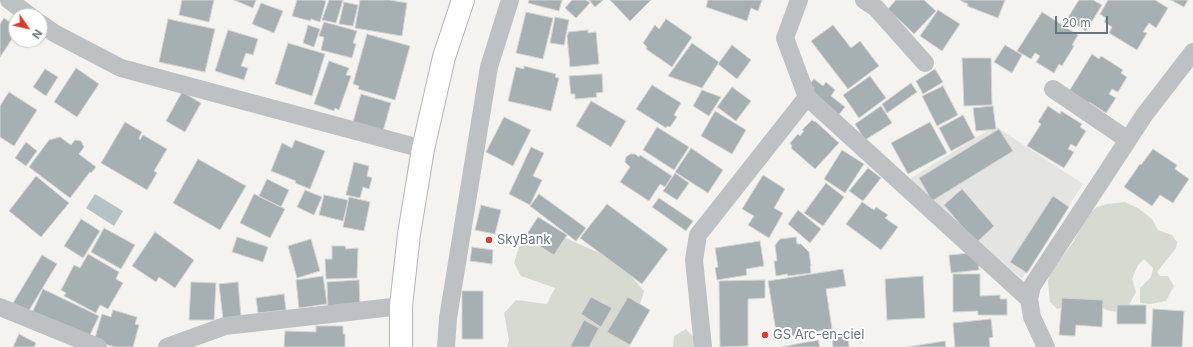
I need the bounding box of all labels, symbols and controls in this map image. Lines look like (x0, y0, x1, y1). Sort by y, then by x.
north arrow (8, 8, 48, 48)
scale bar (1057, 8, 1110, 34)
text: 20 m (1062, 15, 1091, 30)
text: N (29, 27, 45, 42)
place label: SkyBank (497, 232, 550, 248)
marker: SkyBank (484, 235, 494, 245)
place label: GS Arc-en-ciel (773, 327, 864, 343)
marker: GS Arc-en-ciel (760, 330, 770, 340)

